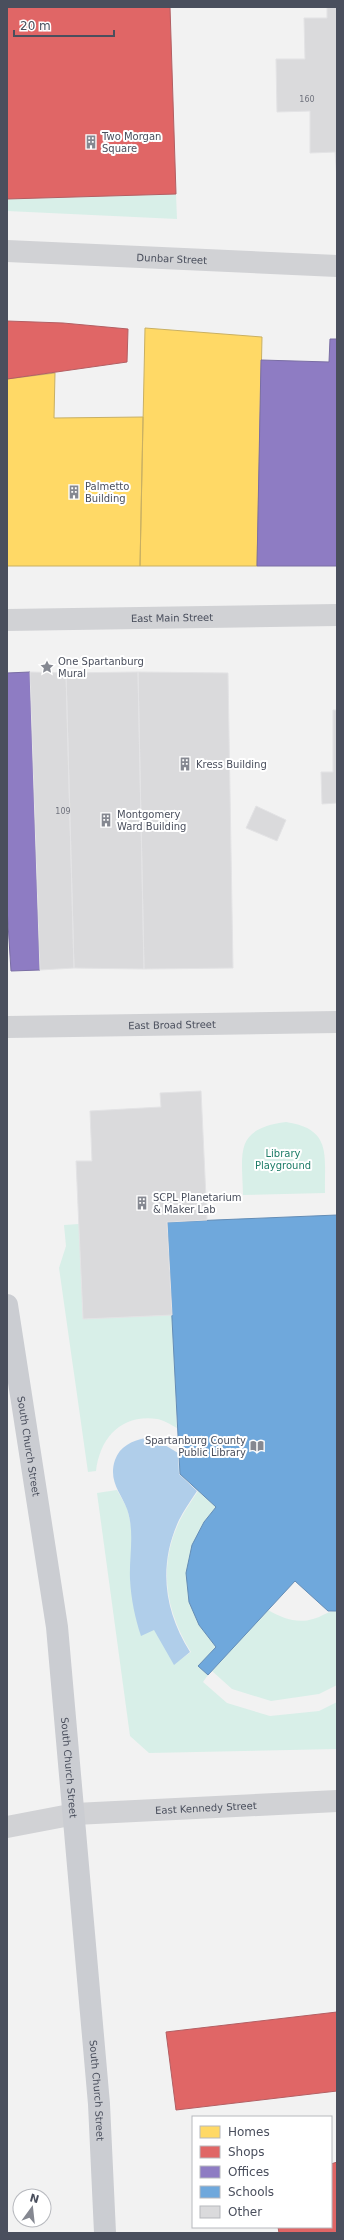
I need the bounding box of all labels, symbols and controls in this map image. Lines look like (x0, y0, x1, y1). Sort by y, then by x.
scale bar (14, 12, 114, 38)
text: 20 m (20, 19, 51, 33)
house number: 160 (299, 95, 315, 104)
place label: Two Morgan Square (101, 131, 161, 154)
building icon: Two Morgan Square (83, 134, 99, 150)
street label: Dunbar Street (136, 251, 207, 266)
place label: Palmetto Building (85, 481, 129, 504)
building icon: Palmetto Building (66, 484, 82, 500)
street label: East Main Street (131, 611, 213, 624)
place label: One Spartanburg Mural (58, 656, 144, 679)
place icon: One Spartanburg Mural (39, 659, 55, 675)
building icon: Kress Building (177, 756, 193, 772)
place label: Kress Building (196, 759, 267, 770)
house number: 109 (55, 807, 71, 816)
place label: Montgomery Ward Building (117, 809, 186, 832)
building icon: Montgomery Ward Building (98, 812, 114, 828)
street label: East Broad Street (128, 1018, 216, 1031)
park label: Library Playground (255, 1148, 311, 1171)
place label: SCPL Planetarium & Maker Lab (153, 1192, 242, 1215)
building icon: SCPL Planetarium & Maker Lab (134, 1195, 150, 1211)
street label: South Church Street (16, 1395, 42, 1497)
place label: Spartanburg County Public Library (145, 1435, 246, 1458)
library icon: Spartanburg County Public Library (249, 1438, 265, 1454)
street label: South Church Street (59, 1717, 79, 1819)
street label: East Kennedy Street (155, 1799, 257, 1816)
street label: South Church Street (88, 2039, 106, 2141)
legend (192, 2116, 332, 2228)
text: Homes (228, 2125, 270, 2139)
text: Shops (228, 2145, 264, 2159)
text: Offices (228, 2165, 269, 2179)
text: Schools (228, 2185, 274, 2199)
north arrow (12, 2188, 52, 2228)
text: N (28, 2191, 41, 2206)
text: Other (228, 2205, 262, 2219)

